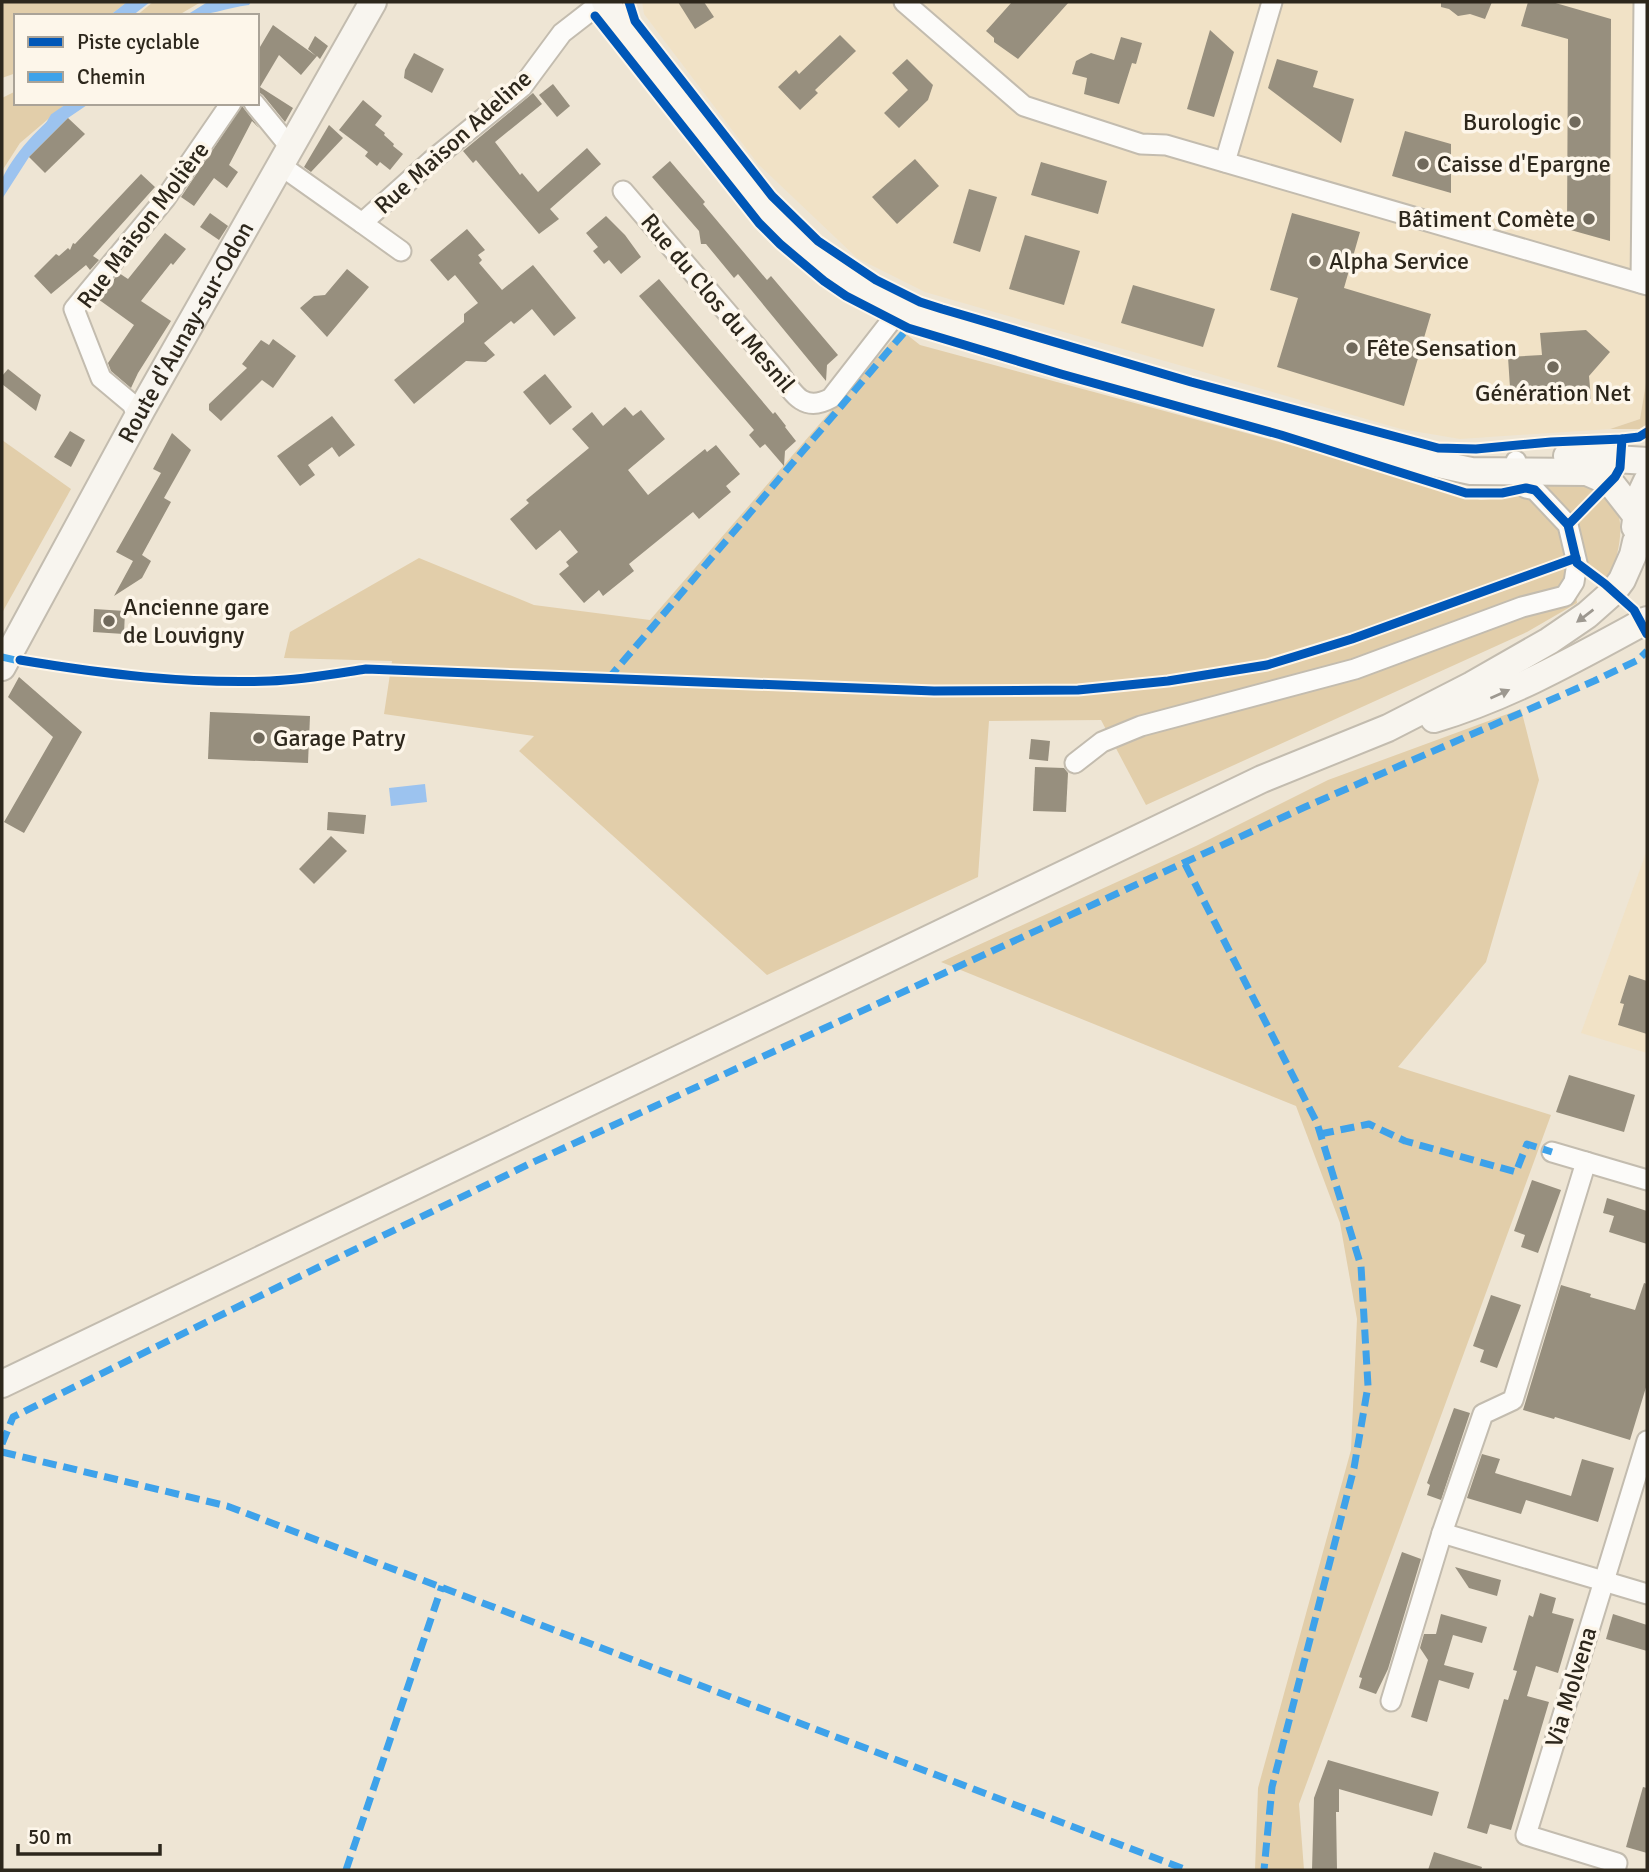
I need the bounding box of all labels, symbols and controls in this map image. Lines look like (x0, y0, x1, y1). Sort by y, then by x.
legend (14, 14, 259, 105)
text: Piste cyclable (77, 29, 200, 55)
street label: Rue Maison Adeline (368, 63, 538, 221)
text: Chemin (77, 64, 146, 90)
place label: Burologic (1463, 107, 1561, 137)
marker: Burologic (1567, 114, 1583, 130)
street label: Rue Maison Molière (70, 136, 216, 314)
place label: Caisse d'Epargne (1437, 149, 1611, 179)
marker: Caisse d'Epargne (1415, 156, 1431, 172)
place label: Bâtiment Comète (1397, 204, 1575, 234)
street label: Rue du Clos du Mesnil (634, 207, 802, 399)
marker: Bâtiment Comète (1581, 211, 1597, 227)
street label: Route d'Aunay-sur-Odon (111, 216, 260, 448)
place label: Alpha Service (1329, 246, 1469, 276)
marker: Alpha Service (1307, 253, 1323, 269)
place label: Fête Sensation (1366, 333, 1517, 363)
marker: Fête Sensation (1344, 340, 1360, 356)
marker: Génération Net (1545, 359, 1561, 375)
place label: Génération Net (1475, 378, 1631, 408)
place label: Ancienne gare de Louvigny (123, 592, 270, 650)
one-way arrow (1576, 608, 1594, 623)
marker: Ancienne gare de Louvigny (101, 613, 117, 629)
one-way arrow (1490, 688, 1510, 700)
place label: Garage Patry (273, 723, 405, 753)
marker: Garage Patry (251, 730, 267, 746)
street label: Via Molvena (1538, 1623, 1604, 1751)
scale bar (18, 1812, 159, 1856)
text: 50 m (28, 1824, 72, 1850)

